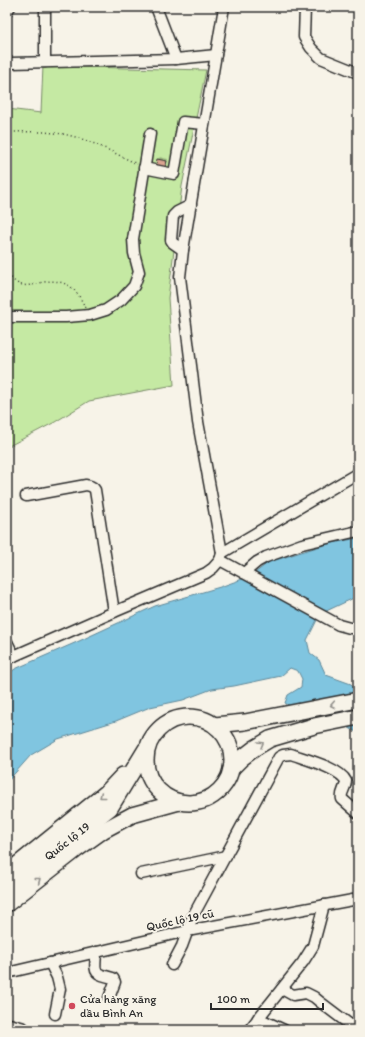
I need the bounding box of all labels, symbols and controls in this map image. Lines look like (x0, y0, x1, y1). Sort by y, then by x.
one-way arrow (330, 701, 336, 709)
one-way arrow (257, 742, 264, 749)
one-way arrow (99, 791, 106, 798)
street label: Quốc lộ 19 (41, 819, 93, 863)
one-way arrow (33, 877, 40, 884)
street label: Quốc lộ 19 cũ (145, 906, 215, 934)
scale bar (211, 985, 323, 1011)
place label: Cửa hàng xăng dầu Bình An (80, 992, 157, 1020)
text: 100 m (217, 992, 250, 1006)
marker: Cửa hàng xăng dầu Bình An (67, 1001, 77, 1011)

